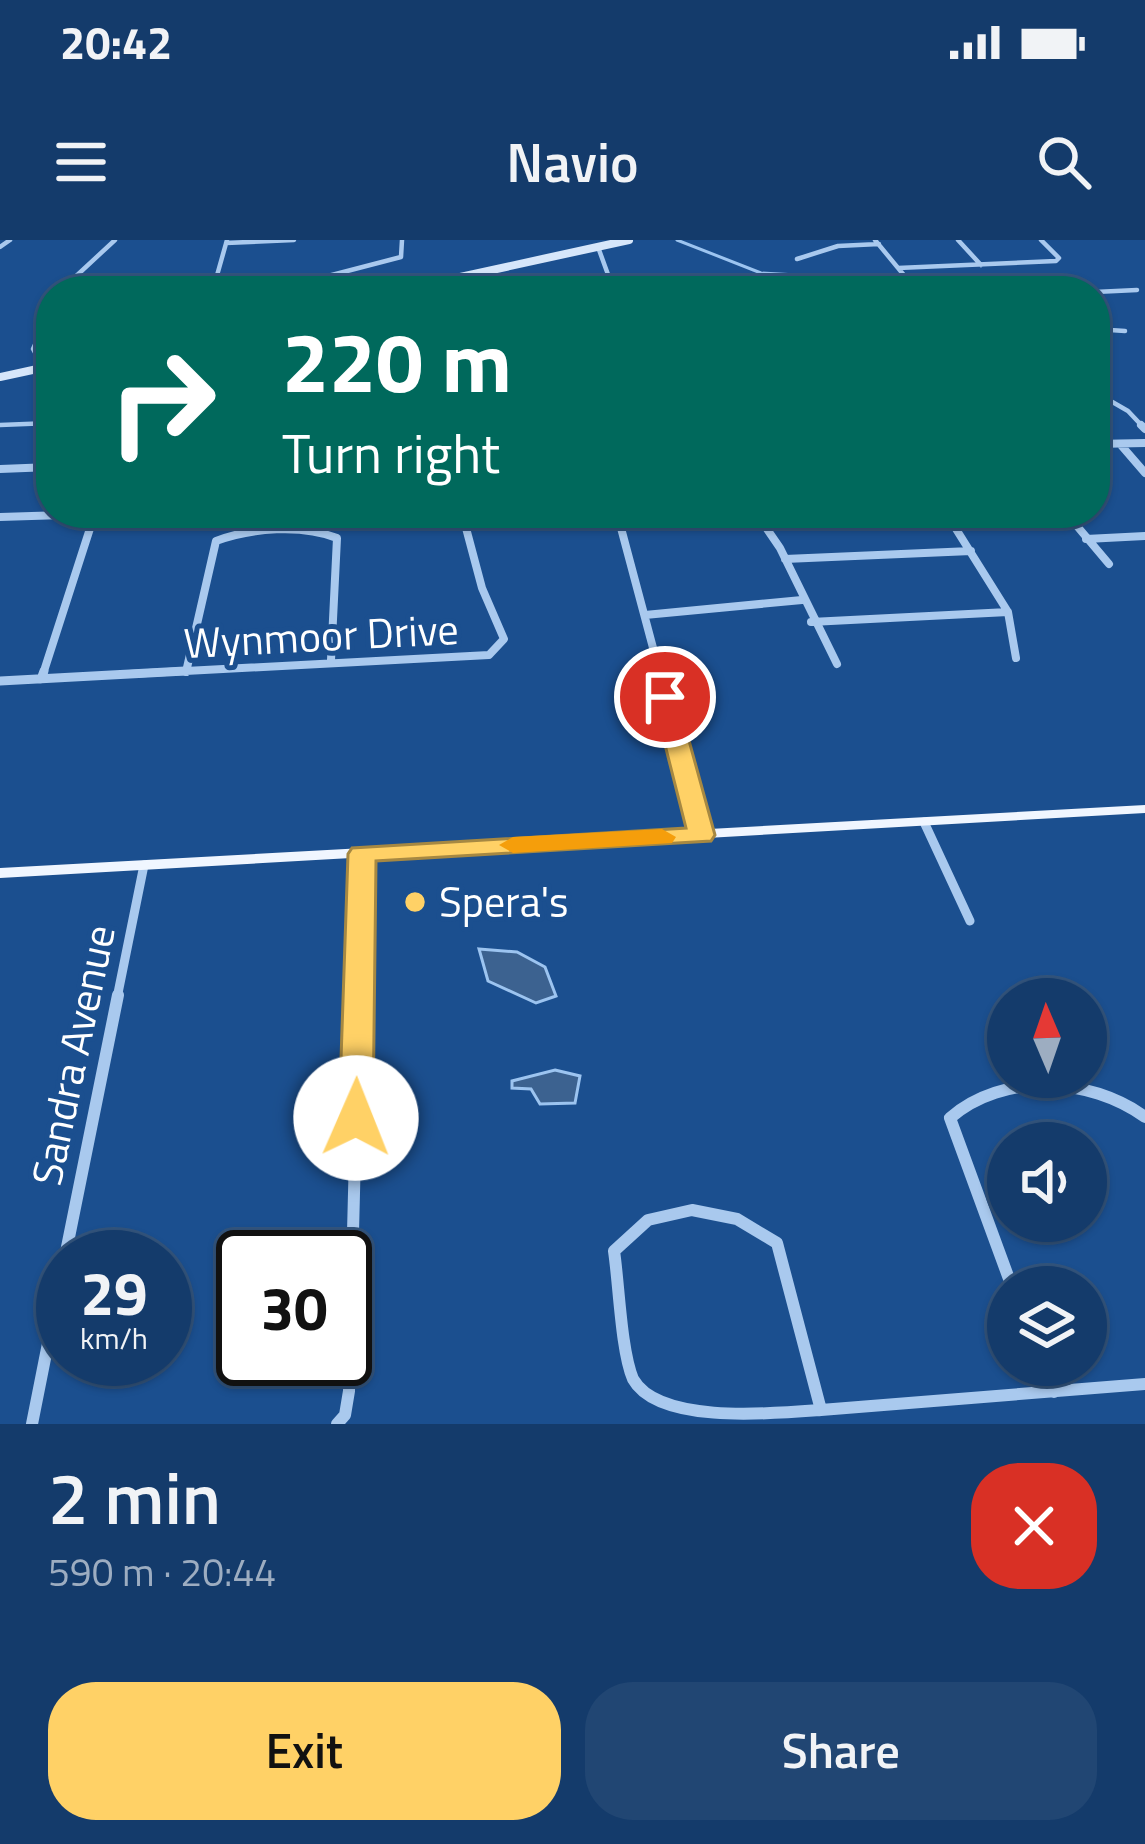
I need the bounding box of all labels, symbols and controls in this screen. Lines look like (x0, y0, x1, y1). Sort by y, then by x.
text: 20:42 (60, 8, 172, 76)
text: Navio (506, 121, 639, 203)
icon: menu (48, 129, 114, 195)
icon: search (1031, 129, 1097, 195)
text: 220 m (282, 297, 512, 425)
icon: right (84, 324, 240, 480)
text: Turn right (282, 412, 500, 494)
street label: Wynmoor Drive (182, 596, 460, 674)
pin (614, 646, 716, 748)
icon: arrive (632, 664, 698, 730)
place label: Spera's (439, 869, 569, 933)
marker: Spera's (402, 889, 428, 915)
street label: Sandra Avenue (13, 919, 131, 1191)
north arrow (987, 978, 1107, 1098)
map controls (987, 978, 1107, 1386)
position arrow (293, 1055, 419, 1181)
button: sound (987, 1122, 1107, 1242)
speed limit sign: 30 (216, 1230, 372, 1386)
text: 29 (80, 1247, 148, 1338)
button: layers (987, 1266, 1107, 1386)
text: km/h (80, 1315, 148, 1361)
text: 2 min (48, 1442, 221, 1552)
button: close (971, 1463, 1097, 1589)
text: 590 m · 20:44 (48, 1542, 276, 1601)
button: Exit (48, 1682, 561, 1820)
button: Share (585, 1682, 1097, 1820)

